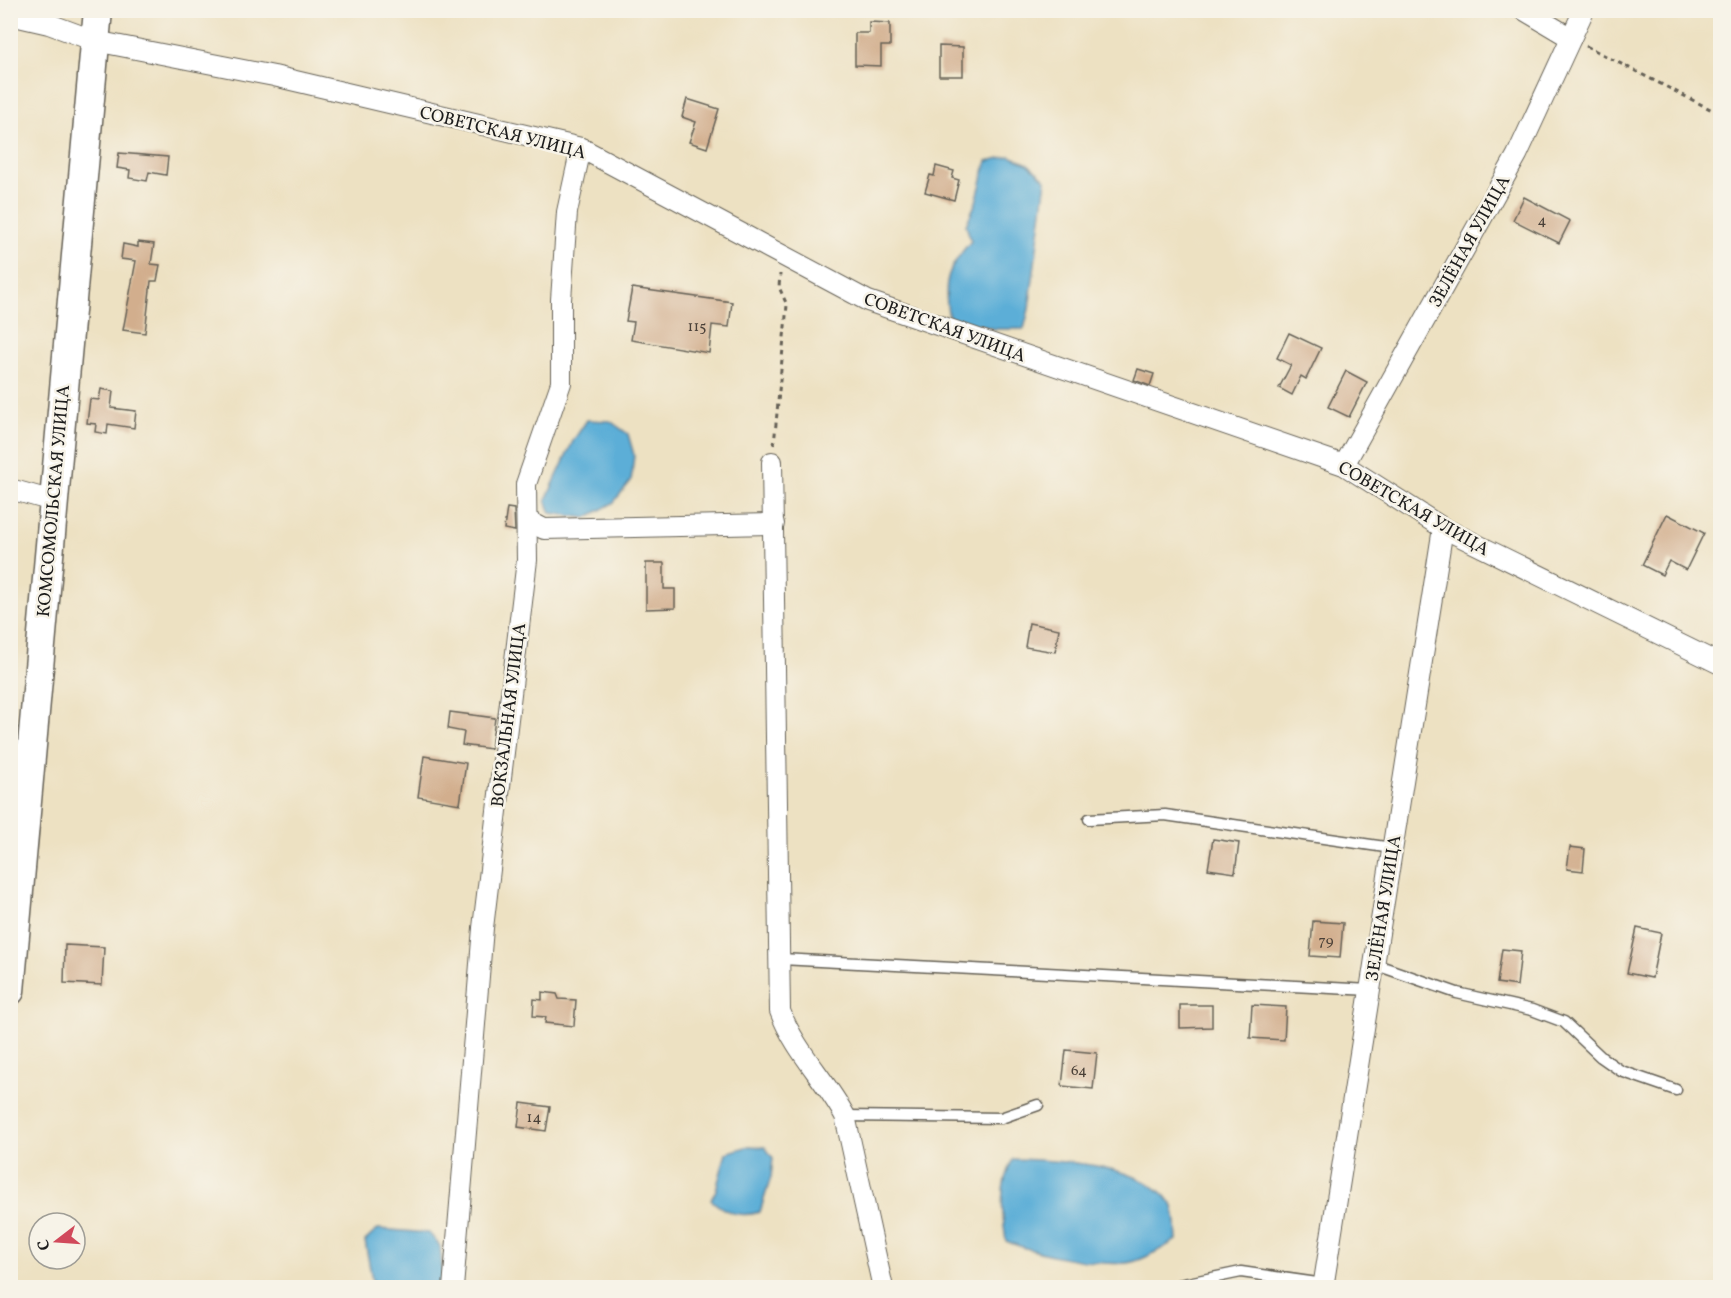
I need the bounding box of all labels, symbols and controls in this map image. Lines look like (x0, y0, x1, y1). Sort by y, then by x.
street label: СОВЕТСКАЯ УЛИЦА (417, 101, 589, 166)
street label: ЗЕЛЁНАЯ УЛИЦА (1424, 171, 1517, 312)
house number: 4 (1538, 211, 1547, 232)
street label: СОВЕТСКАЯ УЛИЦА (860, 287, 1029, 369)
house number: 115 (688, 317, 706, 338)
street label: КОМСОМОЛЬСКАЯ УЛИЦА (32, 384, 77, 618)
street label: СОВЕТСКАЯ УЛИЦА (1333, 456, 1494, 563)
street label: ВОКЗАЛЬНАЯ УЛИЦА (486, 621, 533, 809)
street label: ЗЕЛЁНАЯ УЛИЦА (1361, 833, 1408, 983)
house number: 79 (1319, 931, 1334, 952)
house number: 64 (1071, 1061, 1087, 1082)
house number: 14 (527, 1108, 541, 1129)
north arrow (27, 1211, 87, 1271)
text: С (33, 1237, 57, 1253)

